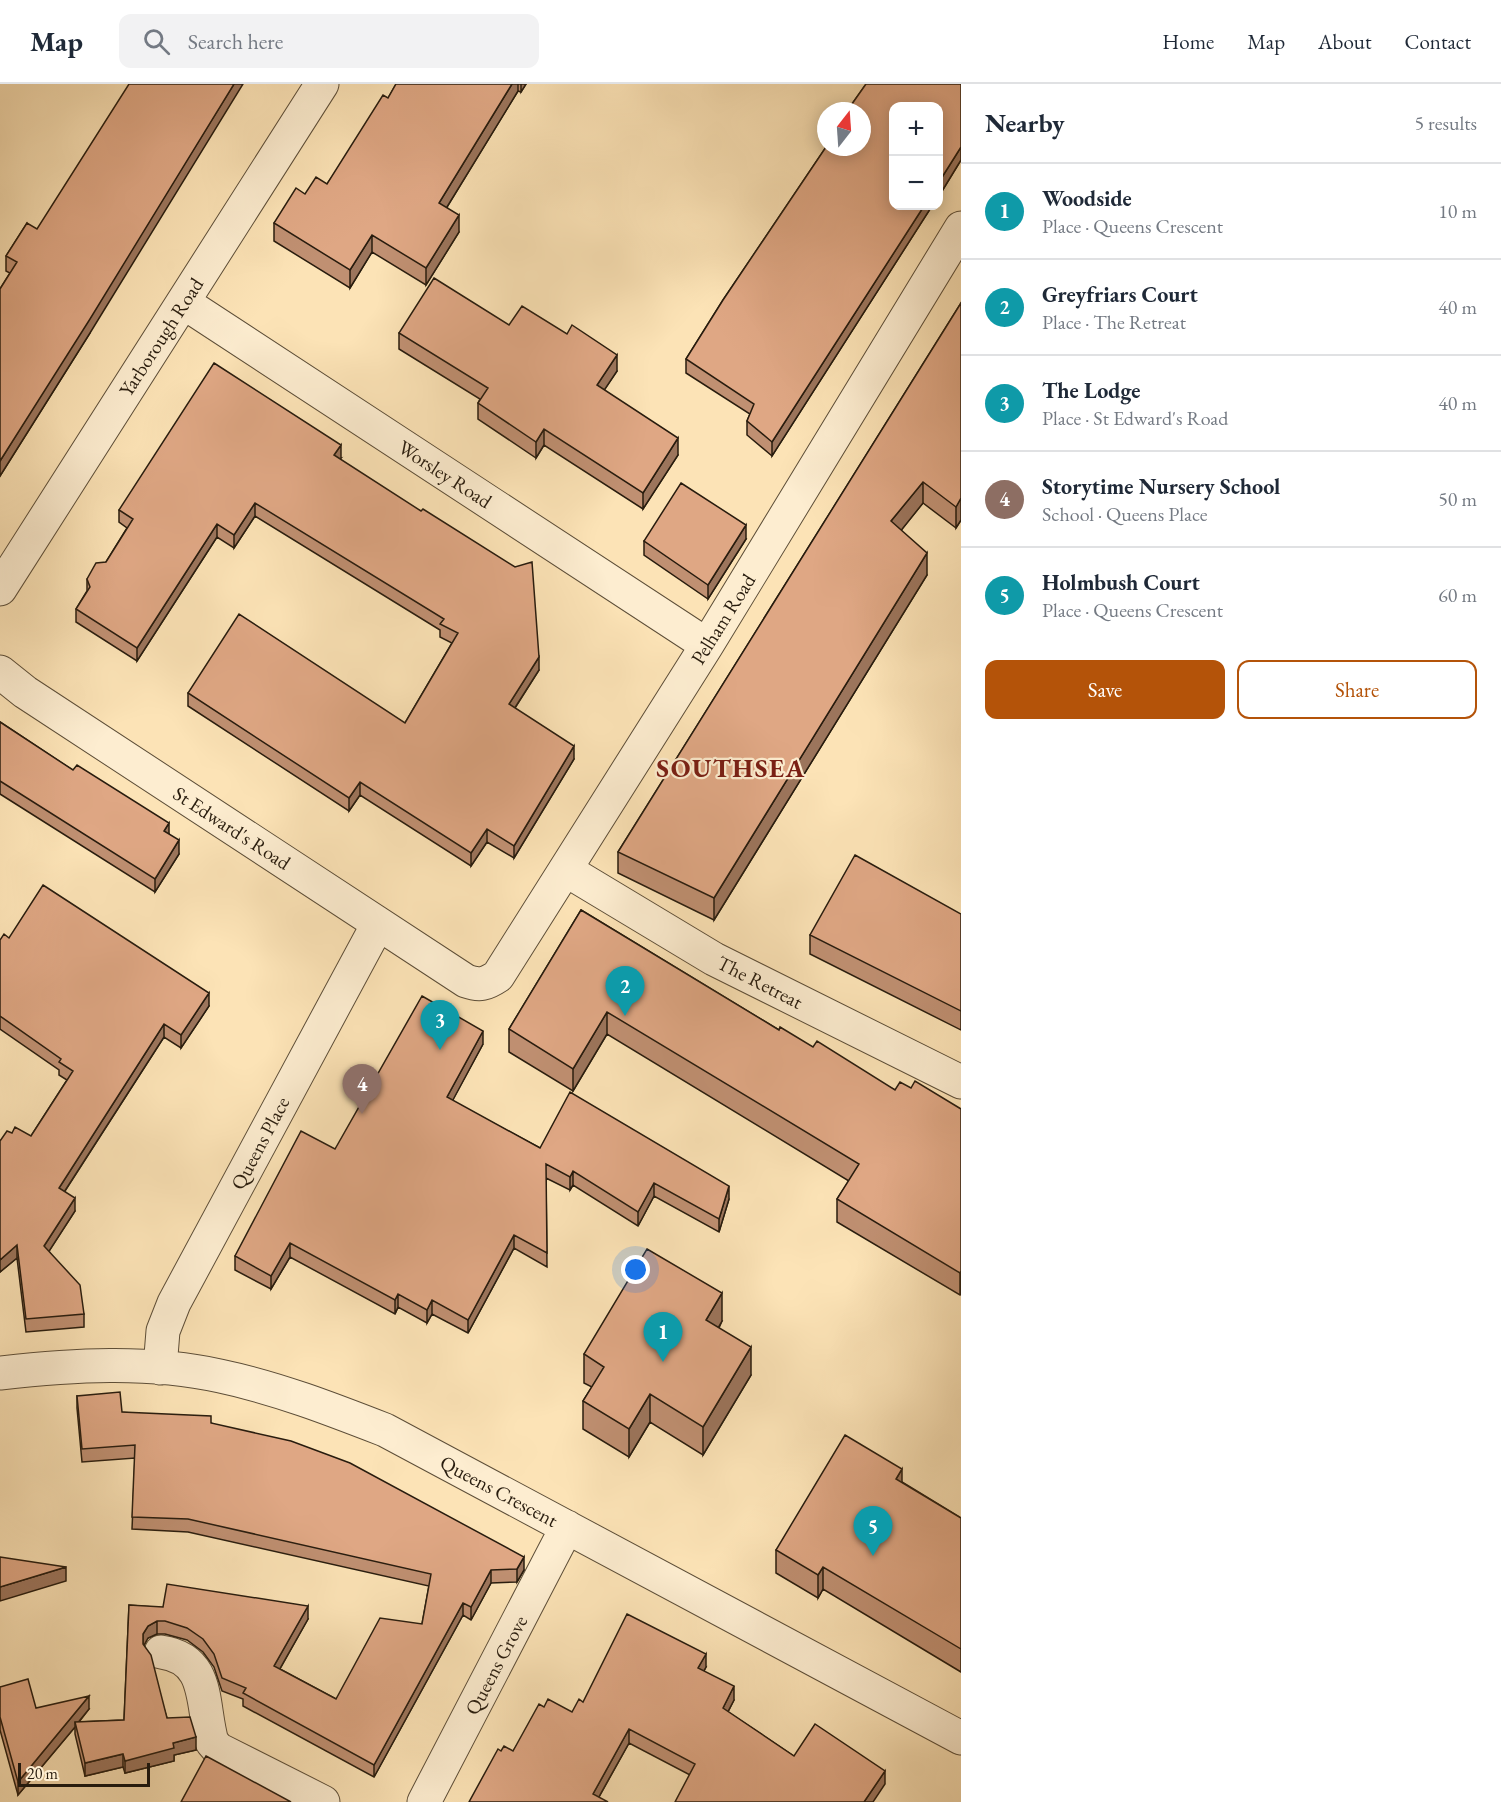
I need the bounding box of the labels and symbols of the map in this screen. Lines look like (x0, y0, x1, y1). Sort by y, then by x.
north arrow (817, 102, 871, 156)
street label: Yarborough Road (113, 272, 210, 401)
street label: Worsley Road (393, 434, 498, 514)
street label: Pelham Road (685, 568, 762, 669)
district label: SOUTHSEA (656, 751, 806, 785)
street label: St Edward's Road (168, 780, 296, 876)
street label: The Retreat (713, 949, 808, 1015)
pin: 2 (606, 966, 644, 1016)
pin: 3 (420, 1000, 460, 1050)
pin: 4 (342, 1064, 382, 1114)
street label: Queens Place (225, 1092, 295, 1194)
your location (621, 1255, 650, 1284)
pin: 1 (644, 1312, 682, 1362)
street label: Queens Crescent (436, 1449, 563, 1533)
pin: 5 (854, 1506, 892, 1556)
street label: Queens Grove (459, 1611, 533, 1719)
scale bar (18, 1760, 150, 1788)

